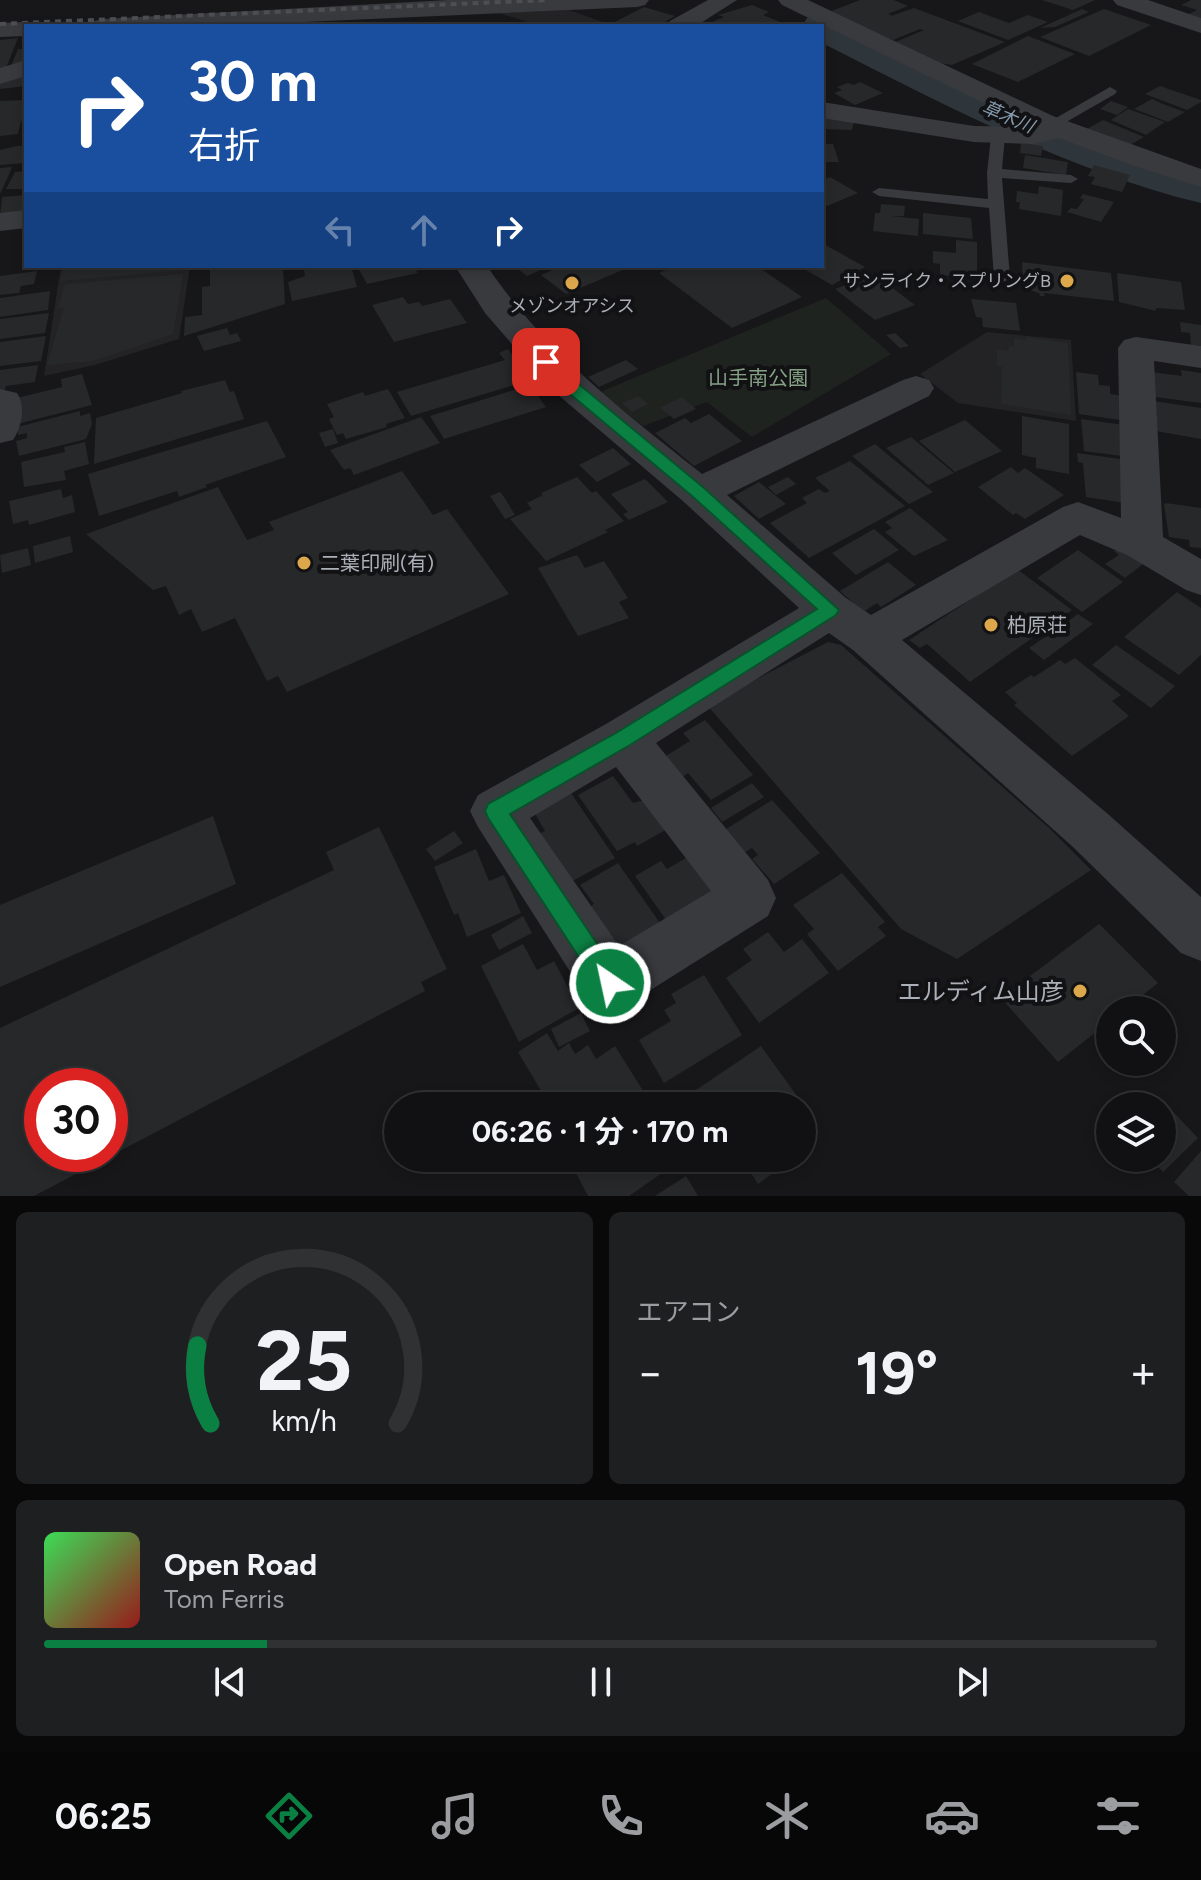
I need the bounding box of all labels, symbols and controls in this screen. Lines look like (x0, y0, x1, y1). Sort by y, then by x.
text: 30 m (188, 48, 318, 115)
icon: right (56, 56, 160, 160)
water label: 草木川 (979, 96, 1039, 138)
text: 右折 (188, 124, 260, 167)
icon: left (318, 208, 362, 252)
icon: ahead (402, 208, 446, 252)
icon: right (486, 208, 530, 252)
place label: サンライク・スプリングB (843, 270, 1051, 292)
marker: サンライク・スプリングB (1058, 272, 1076, 290)
marker: メゾンオアシス (563, 274, 581, 292)
place label: メゾンオアシス (509, 295, 635, 317)
pin (512, 328, 580, 396)
icon: arrive (524, 340, 568, 384)
park label: 山手南公園 (708, 366, 808, 390)
place label: 二葉印刷(有) (320, 551, 434, 575)
marker: 二葉印刷(有) (295, 554, 313, 572)
place label: 柏原荘 (1007, 613, 1067, 637)
marker: 柏原荘 (982, 616, 1000, 634)
position arrow (568, 941, 652, 1025)
place label: エルディム山彦 (898, 977, 1064, 1006)
marker: エルディム山彦 (1071, 982, 1089, 1000)
map controls (1096, 996, 1176, 1172)
button: search (1096, 996, 1176, 1076)
speed limit sign: 30 (24, 1068, 128, 1172)
button: layers (1096, 1092, 1176, 1172)
text: 06:26 · 1 分 · 170 m (472, 1113, 728, 1150)
text: エアコン (637, 1296, 741, 1328)
text: 25 (256, 1311, 353, 1411)
text: 19° (855, 1337, 938, 1409)
text: − (637, 1346, 664, 1399)
text: + (1130, 1346, 1157, 1399)
text: km/h (272, 1404, 337, 1438)
text: Open Road (164, 1546, 317, 1583)
text: Tom Ferris (164, 1583, 284, 1615)
icon: previous (208, 1660, 252, 1704)
icon: pause (579, 1660, 623, 1704)
icon: next (950, 1660, 994, 1704)
icon: directions (261, 1788, 317, 1844)
icon: music (427, 1788, 483, 1844)
icon: phone (593, 1788, 649, 1844)
icon: climate (759, 1788, 815, 1844)
icon: car (924, 1788, 980, 1844)
icon: filters (1090, 1788, 1146, 1844)
text: 06:25 (55, 1795, 152, 1838)

